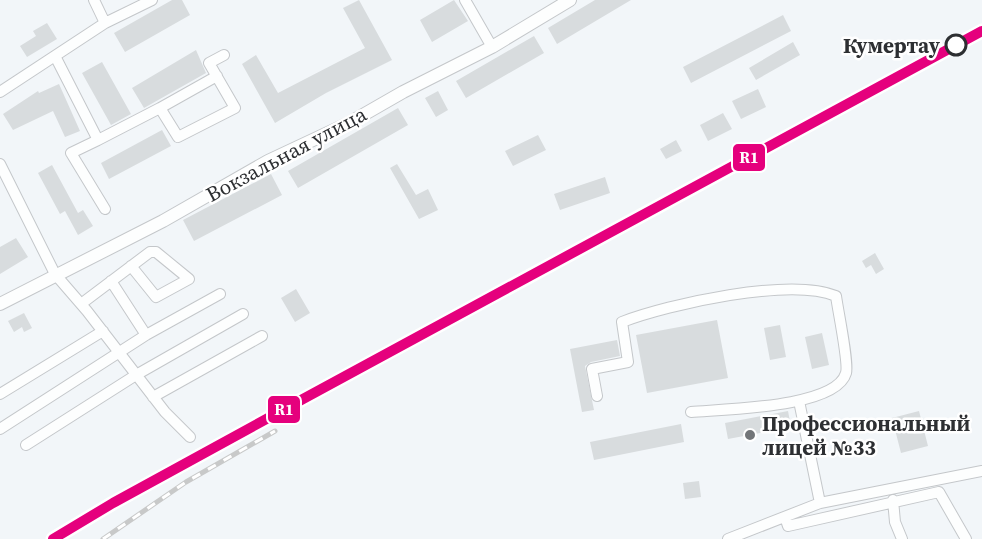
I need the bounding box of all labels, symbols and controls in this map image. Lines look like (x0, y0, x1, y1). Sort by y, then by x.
place label: Кумертау (843, 31, 941, 60)
marker: Кумертау (945, 34, 967, 56)
street label: Вокзальная улица (201, 99, 372, 209)
line badge: R1 (732, 143, 766, 172)
text: R1 (739, 146, 759, 168)
line badge: R1 (267, 395, 301, 424)
text: R1 (274, 398, 294, 420)
place label: Профессиональный лицей №33 (762, 409, 970, 462)
marker: Профессиональный лицей №33 (743, 428, 757, 442)

